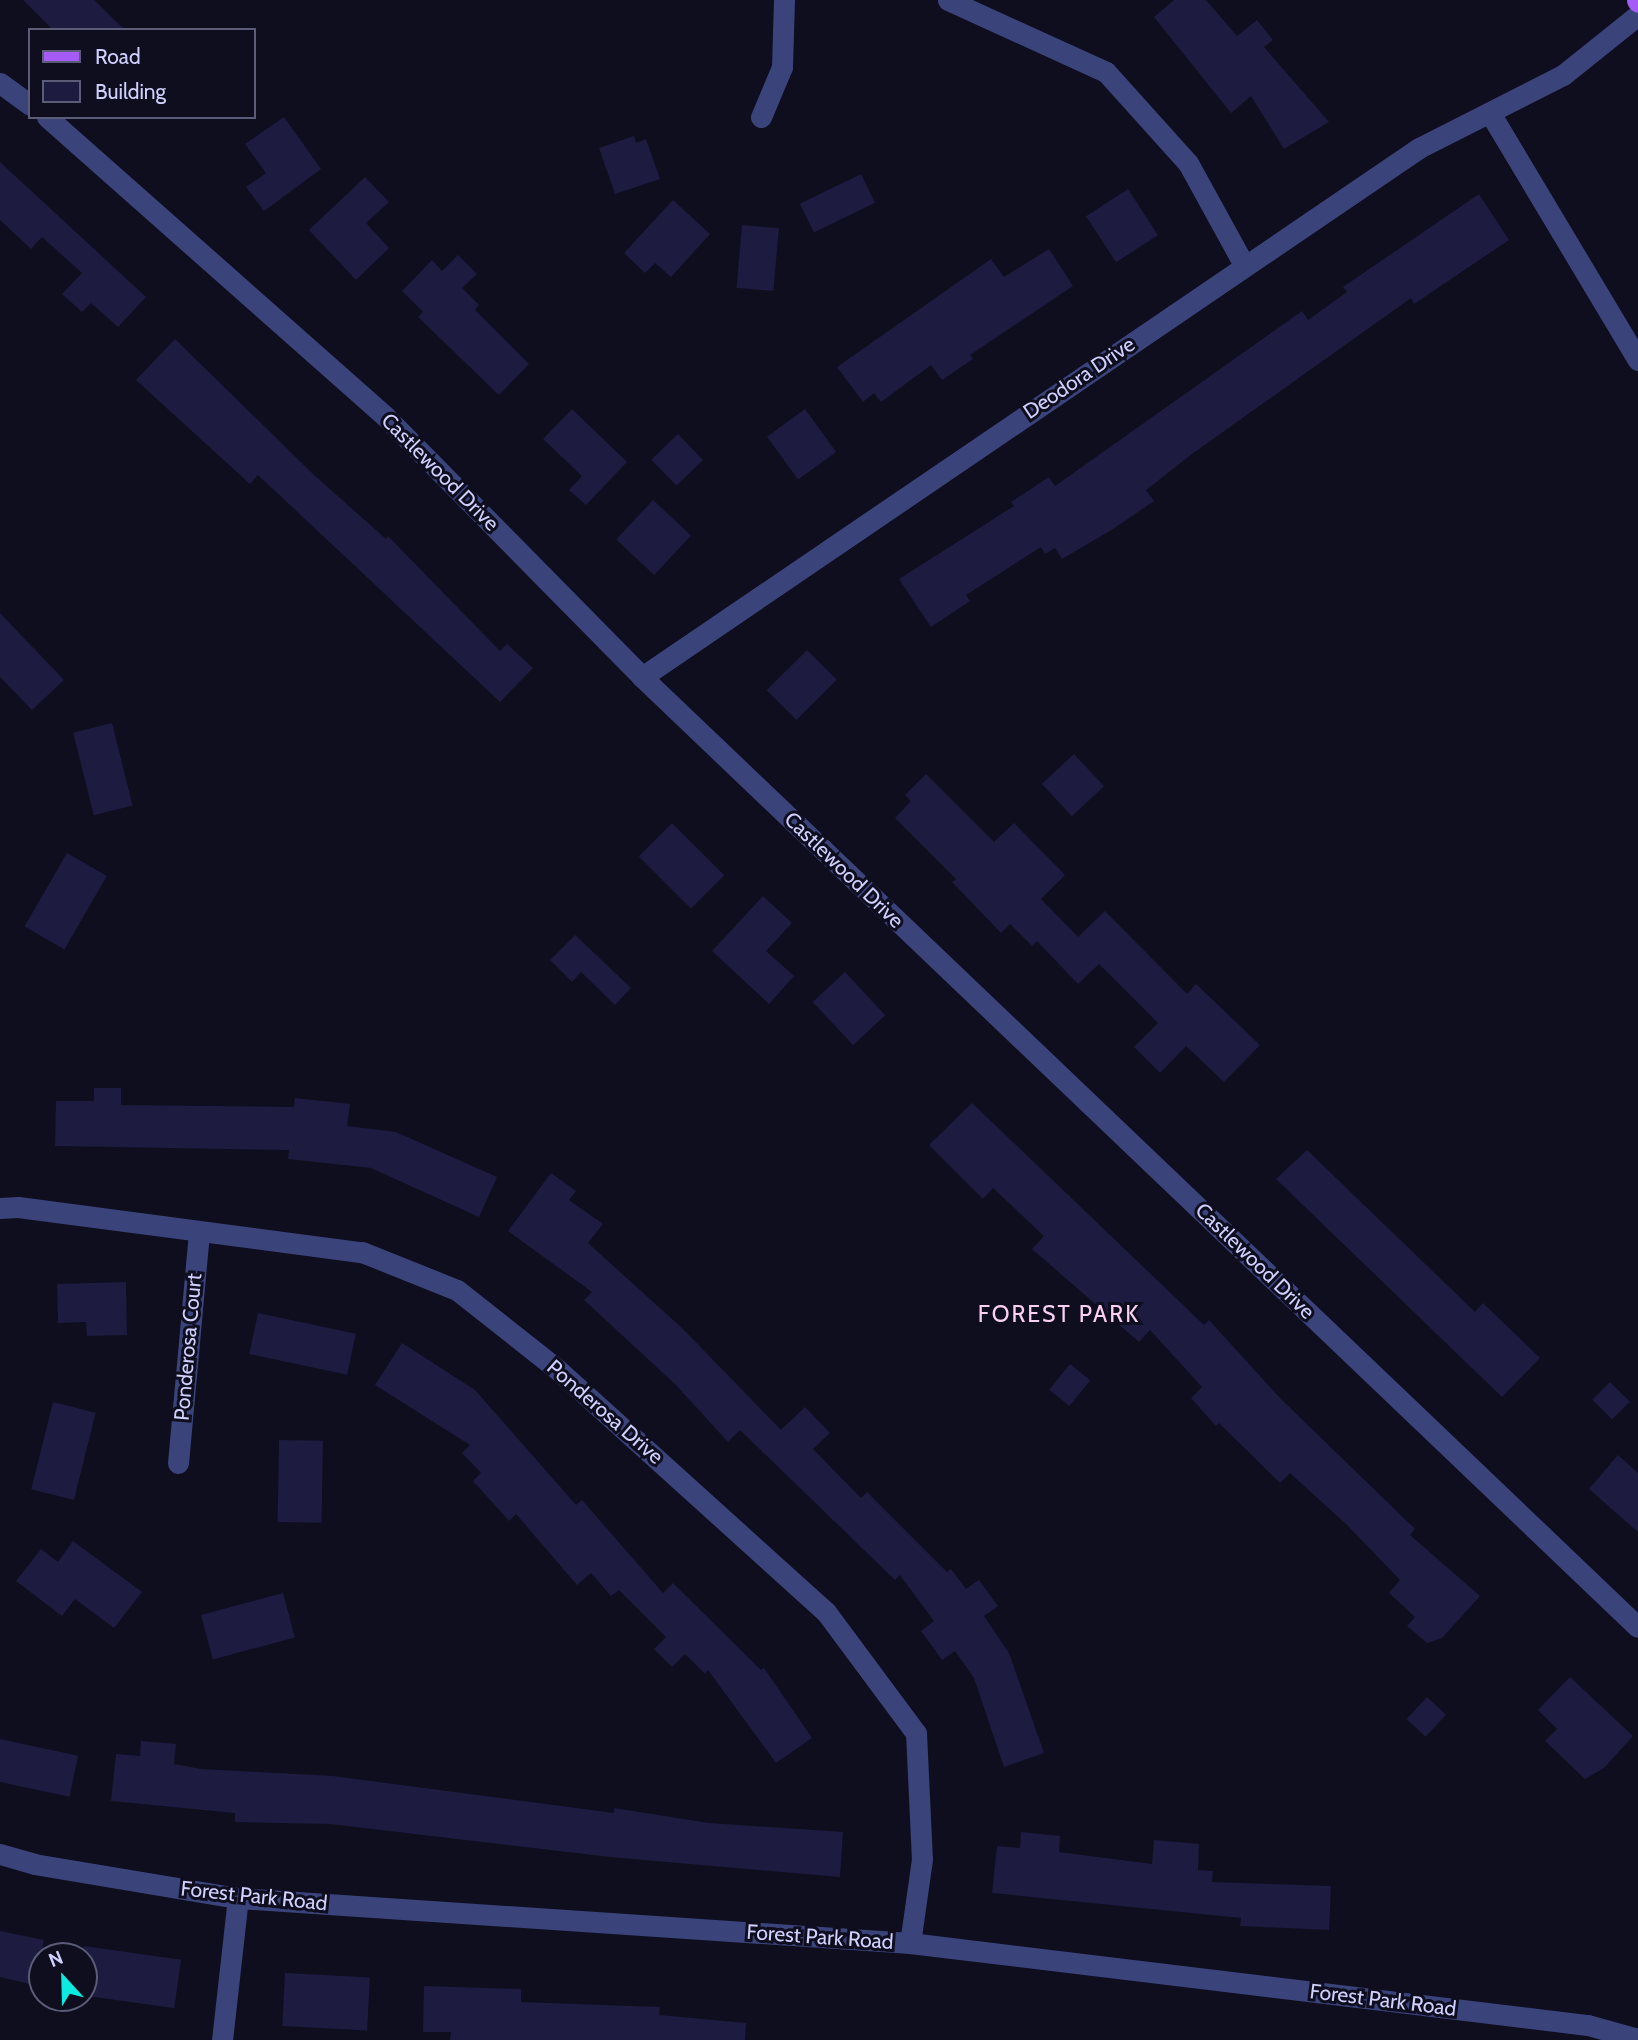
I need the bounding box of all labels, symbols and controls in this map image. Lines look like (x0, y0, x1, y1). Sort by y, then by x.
legend (28, 28, 256, 119)
text: Road (95, 44, 141, 69)
text: Building (95, 79, 166, 104)
street label: Deodora Drive (1018, 331, 1140, 425)
street label: Castlewood Drive (376, 408, 504, 536)
street label: Castlewood Drive (779, 807, 909, 933)
street label: Castlewood Drive (1190, 1198, 1320, 1324)
street label: Ponderosa Court (169, 1272, 207, 1422)
district label: FOREST PARK (979, 1300, 1139, 1328)
street label: Ponderosa Drive (542, 1355, 668, 1469)
street label: Forest Park Road (179, 1876, 329, 1916)
street label: Forest Park Road (746, 1919, 894, 1955)
north arrow (28, 1942, 98, 2012)
text: N (45, 1946, 66, 1972)
street label: Forest Park Road (1308, 1979, 1458, 2021)

